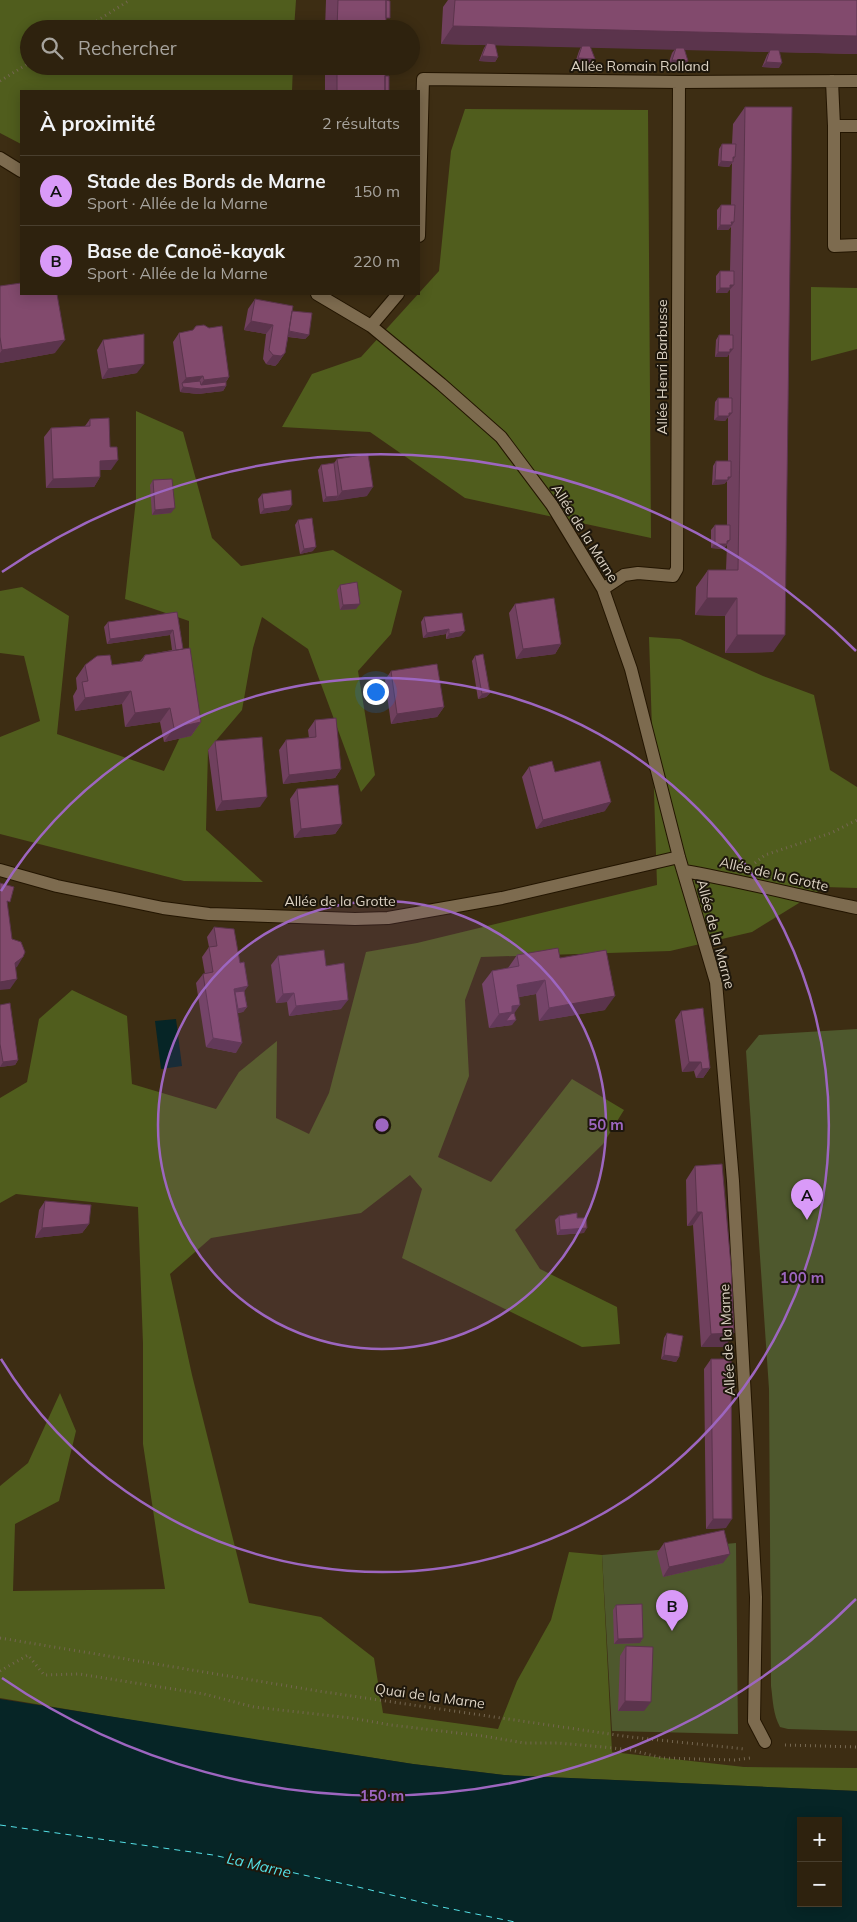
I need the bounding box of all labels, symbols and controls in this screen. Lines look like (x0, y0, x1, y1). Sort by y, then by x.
search box (20, 20, 420, 75)
icon: search (38, 34, 66, 62)
text: Rechercher (78, 36, 177, 60)
street label: Allée Romain Rolland (571, 57, 709, 75)
text: À proximité (40, 110, 156, 136)
text: 2 résultats (322, 113, 400, 133)
text: Stade des Bords de Marne (87, 169, 326, 193)
text: A (50, 181, 62, 201)
text: 150 m (353, 181, 400, 201)
text: Sport · Allée de la Marne (87, 193, 268, 213)
text: Base de Canoë-kayak (87, 239, 285, 263)
text: B (50, 251, 62, 271)
text: 220 m (353, 251, 400, 271)
text: Sport · Allée de la Marne (87, 263, 268, 283)
street label: Allée Henri Barbusse (653, 299, 671, 435)
street label: Allée de la Marne (548, 481, 622, 585)
your location (363, 679, 389, 705)
street label: Allée de la Grotte (718, 853, 830, 895)
street label: Allée de la Marne (693, 877, 739, 991)
street label: Allée de la Grotte (284, 892, 396, 910)
text: 50 m (588, 1115, 624, 1134)
centre of rings (373, 1116, 391, 1134)
pin: A (791, 1179, 823, 1220)
text: 100 m (780, 1268, 824, 1287)
street label: Allée de la Marne (715, 1283, 739, 1397)
pin: B (656, 1590, 688, 1631)
street label: Quai de la Marne (374, 1679, 486, 1713)
text: 150 m (360, 1786, 404, 1805)
map controls (797, 1817, 842, 1907)
button: + (797, 1817, 842, 1862)
water label: La Marne (225, 1848, 293, 1882)
button: − (797, 1862, 842, 1907)

